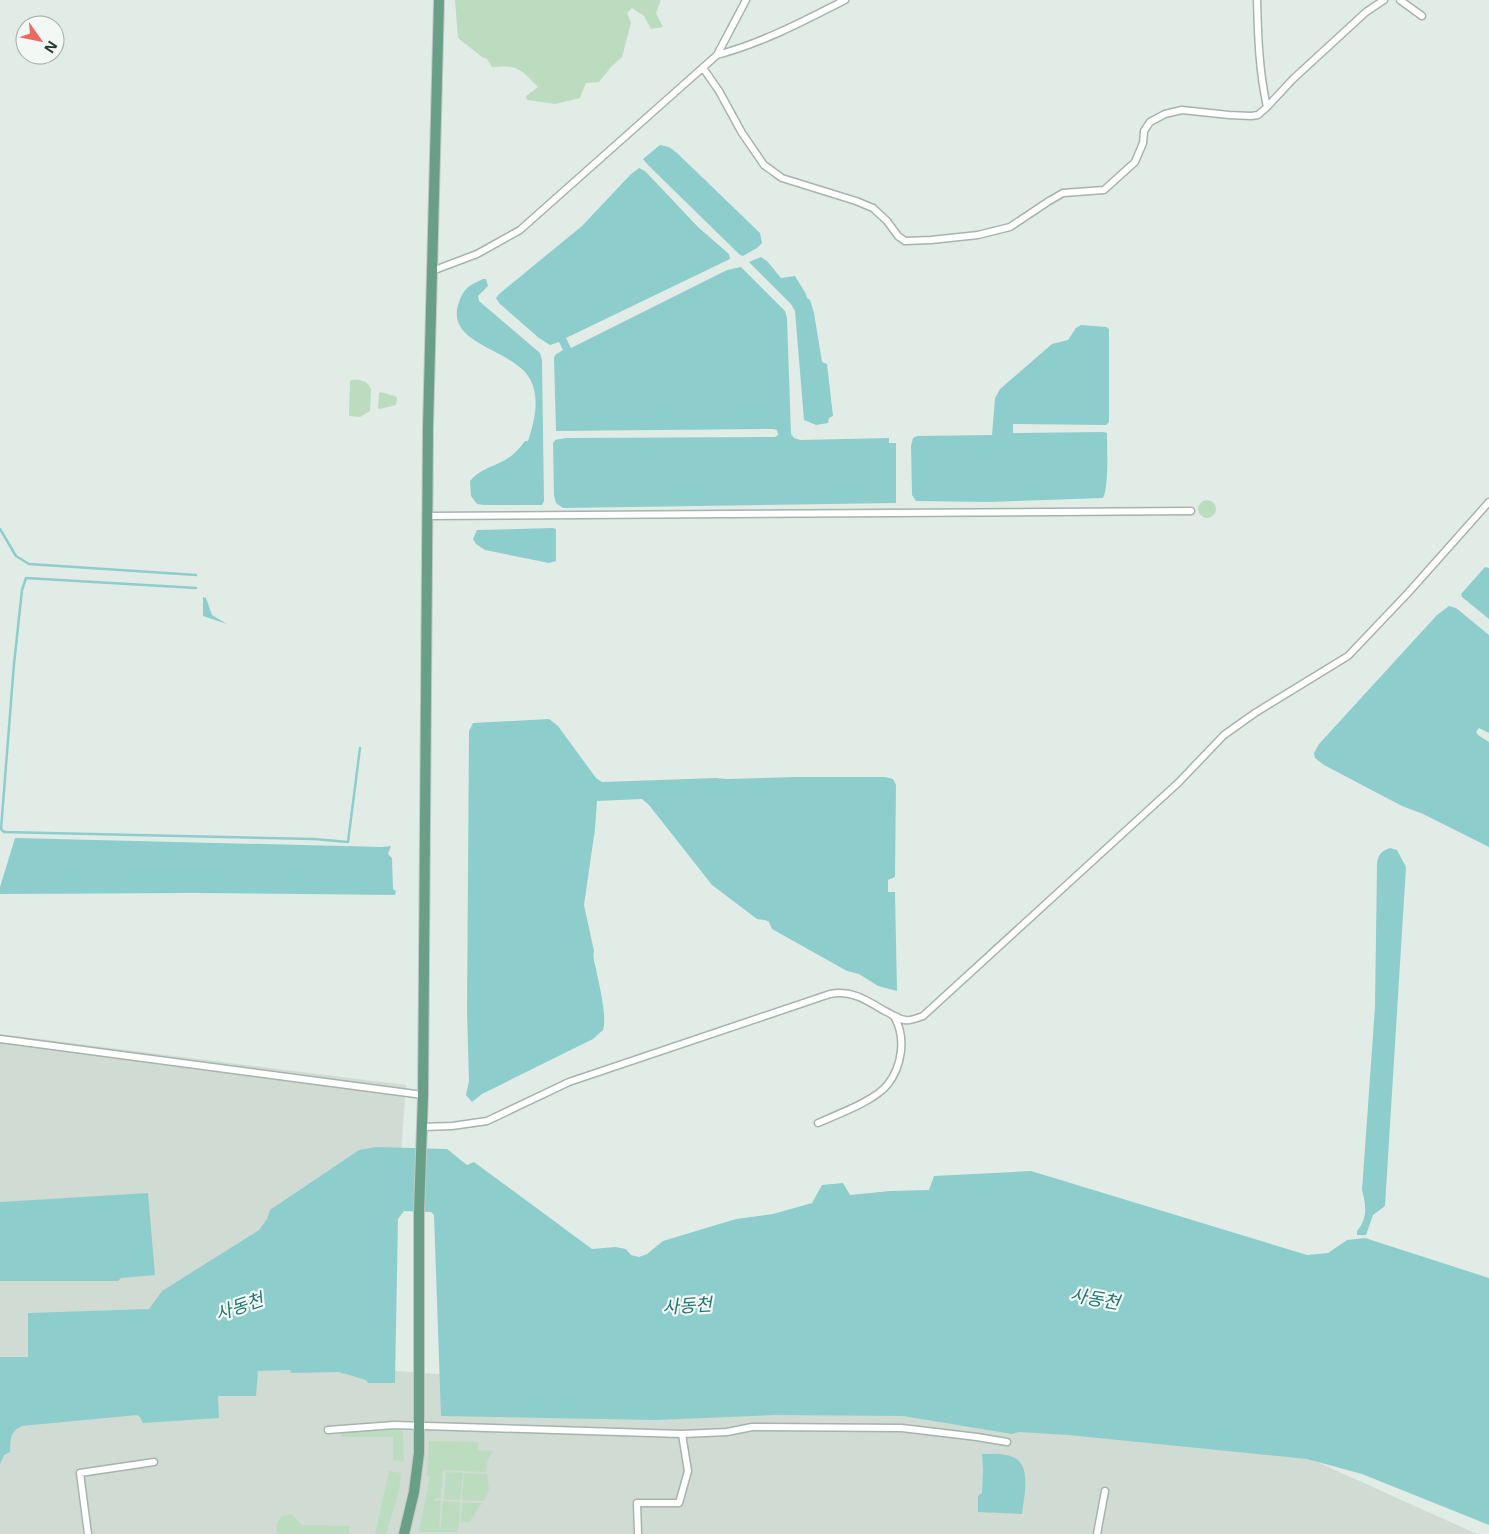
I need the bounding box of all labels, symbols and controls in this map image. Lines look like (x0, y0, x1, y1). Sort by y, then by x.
north arrow (15, 15, 65, 65)
text: N (40, 37, 62, 57)
water label: 사동천 (1068, 1282, 1124, 1315)
water label: 사동천 (212, 1286, 269, 1325)
water label: 사동천 (661, 1291, 715, 1319)

